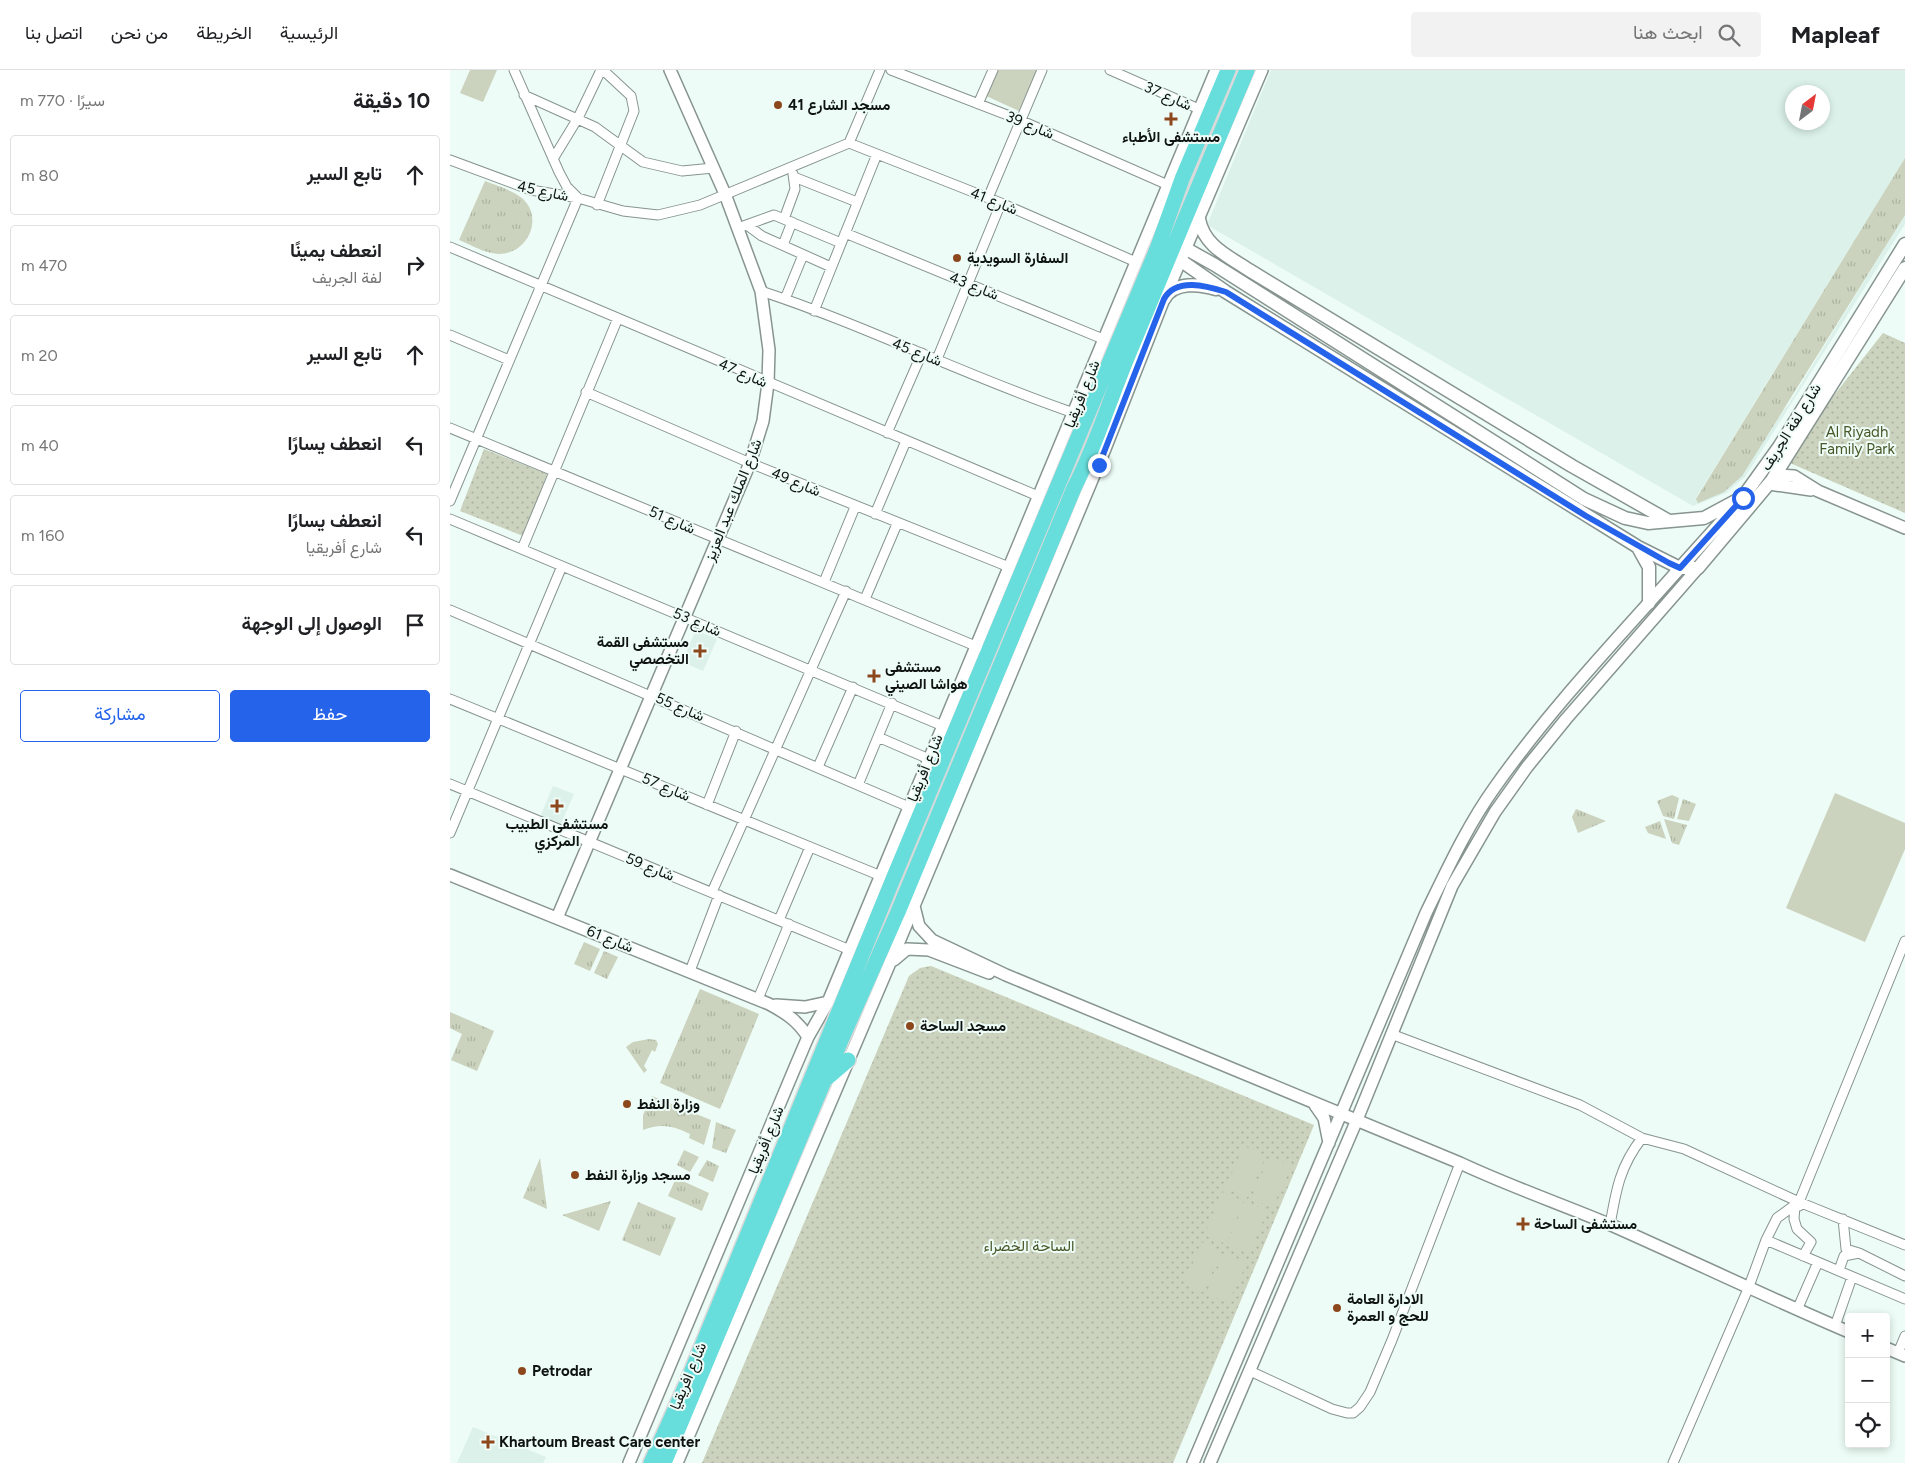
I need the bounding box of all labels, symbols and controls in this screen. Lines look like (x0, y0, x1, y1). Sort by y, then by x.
search box (1411, 12, 1761, 57)
text: Mapleaf (1791, 20, 1880, 49)
text: ابحث هنا (1633, 21, 1703, 44)
icon: search (1715, 21, 1743, 49)
text: اتصل بنا (25, 22, 83, 44)
text: من نحن (111, 22, 168, 44)
text: الخريطة (196, 22, 252, 44)
text: الرئيسية (280, 22, 338, 44)
street label: شارع 37 (1141, 78, 1195, 116)
north arrow (1785, 85, 1830, 130)
text: 10 دقيقة (353, 88, 430, 113)
text: سيرًا · 770 m (20, 91, 105, 110)
place label: مسجد الشارع 41 (788, 96, 890, 115)
marker: مسجد الشارع 41 (772, 99, 784, 111)
street label: شارع 39 (1002, 107, 1057, 145)
marker: مستشفی الأطباء (1164, 112, 1178, 126)
place label: مستشفی الأطباء (1122, 128, 1220, 146)
icon: ahead (401, 161, 429, 189)
text: تابع السير (307, 162, 382, 185)
text: 80 m (21, 166, 59, 185)
street label: شارع 45 (515, 177, 570, 207)
street label: شارع 41 (967, 183, 1020, 221)
text: انعطف يمينًا (290, 239, 382, 262)
place label: السفارة السويدية (967, 249, 1068, 267)
icon: right (401, 251, 429, 279)
marker: السفارة السويدية (951, 252, 963, 264)
text: 470 m (21, 256, 67, 275)
text: لفة الجريف (312, 268, 382, 287)
street label: شارع 43 (946, 268, 1001, 306)
street label: شارع 45 (889, 334, 945, 372)
icon: ahead (401, 341, 429, 369)
text: تابع السير (307, 342, 382, 365)
text: 20 m (21, 346, 58, 365)
street label: شارع 47 (715, 355, 770, 393)
street label: شارع أفريقيا (1060, 357, 1106, 431)
street label: شارع لفة الجريف (1757, 380, 1827, 475)
park label: Al Riyadh Family Park (1819, 423, 1895, 458)
icon: left (401, 431, 429, 459)
text: انعطف يسارًا (288, 432, 382, 455)
text: 40 m (21, 436, 59, 455)
street label: شارع الملك عبد العزيز (700, 436, 768, 565)
route end (1088, 454, 1111, 477)
street label: شارع 49 (768, 464, 823, 502)
route start (1732, 487, 1755, 510)
street label: شارع 51 (645, 502, 698, 540)
text: انعطف يسارًا (288, 509, 382, 532)
icon: left (401, 521, 429, 549)
text: 160 m (21, 526, 65, 545)
text: شارع أفريقيا (306, 538, 382, 557)
street label: شارع 53 (669, 604, 724, 642)
icon: arrive (401, 611, 429, 639)
text: الوصول إلى الوجهة (242, 612, 382, 635)
place label: مستشفى القمة التخصصي (597, 633, 689, 672)
marker: مستشفى القمة التخصصي (693, 644, 707, 658)
place label: مستشفى هواشا الصيني (885, 658, 968, 697)
marker: مستشفى هواشا الصيني (867, 669, 881, 683)
street label: شارع 55 (652, 689, 707, 727)
button: مشاركة (20, 690, 220, 742)
button: حفظ (230, 690, 430, 742)
street label: شارع أفريقيا (903, 731, 949, 805)
street label: شارع 57 (638, 769, 693, 807)
marker: مستشفى الطبيب المركزي (550, 799, 564, 813)
place label: مستشفى الطبيب المركزي (505, 815, 609, 854)
street label: شارع 59 (622, 849, 677, 887)
street label: شارع 61 (583, 922, 636, 958)
place label: مسجد الساحة (920, 1017, 1006, 1035)
marker: مسجد الساحة (904, 1020, 916, 1032)
place label: وزارة النفط (637, 1095, 700, 1113)
marker: وزارة النفط (621, 1098, 633, 1110)
street label: شارع أفريقيا (744, 1103, 790, 1177)
place label: مسجد وزارة النفط (585, 1166, 691, 1184)
marker: مسجد وزارة النفط (569, 1169, 581, 1181)
place label: مستشفى الساحة (1534, 1215, 1637, 1233)
marker: مستشفى الساحة (1516, 1217, 1530, 1231)
park label: الساحة الخضراء (983, 1237, 1075, 1255)
place label: الادارة العامة للحج و العمرة (1347, 1290, 1429, 1326)
marker: الادارة العامة للحج و العمرة (1331, 1302, 1343, 1314)
map controls (1845, 1313, 1890, 1448)
button: + (1845, 1313, 1890, 1358)
street label: شارع افريقيا (666, 1339, 712, 1413)
button: − (1845, 1358, 1890, 1403)
place label: Petrodar (532, 1362, 593, 1380)
marker: Petrodar (516, 1365, 528, 1377)
button: locate (1845, 1403, 1890, 1448)
place label: Khartoum Breast Care center (499, 1433, 700, 1451)
marker: Khartoum Breast Care center (481, 1435, 495, 1449)

